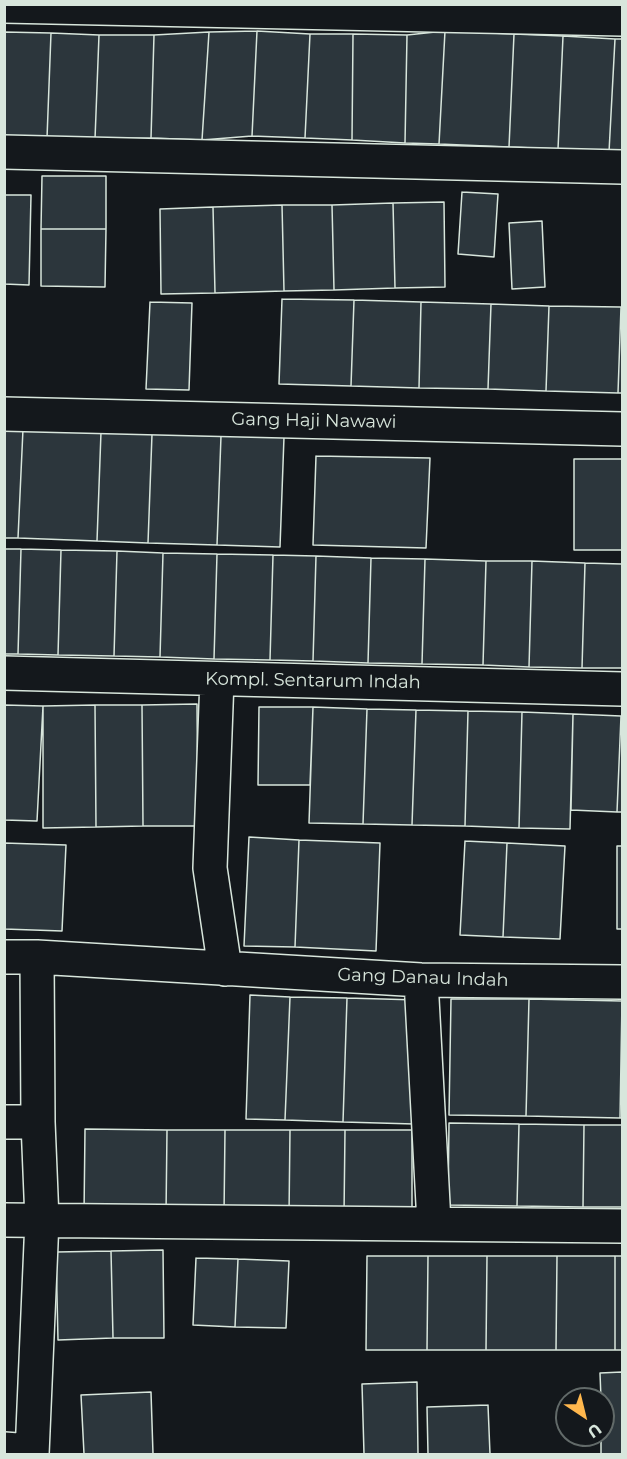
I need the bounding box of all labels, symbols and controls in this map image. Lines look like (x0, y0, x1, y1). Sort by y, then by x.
street label: Gang Haji Nawawi (231, 409, 397, 433)
street label: Kompl. Sentarum Indah (205, 668, 421, 694)
street label: Gang Danau Indah (337, 964, 509, 992)
north arrow (555, 1387, 615, 1447)
text: U (584, 1419, 605, 1442)

